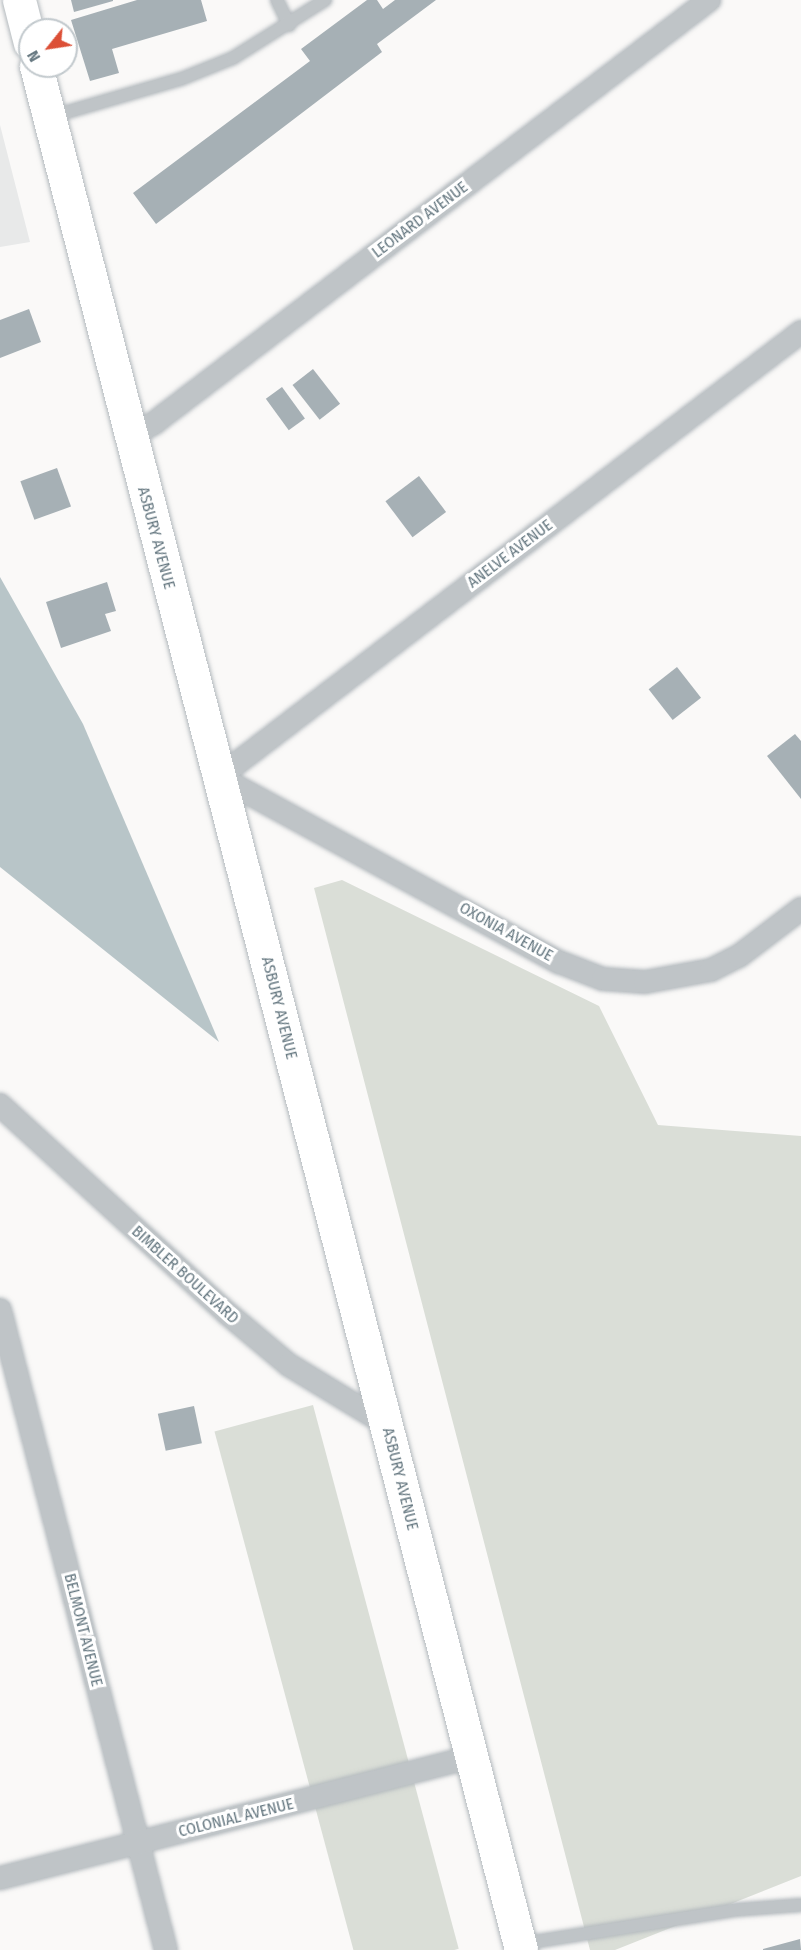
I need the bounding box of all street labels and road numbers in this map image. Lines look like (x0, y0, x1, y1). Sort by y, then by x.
street label: LEONARD AVENUE (368, 178, 472, 262)
street label: ASBURY AVENUE (133, 485, 179, 591)
street label: ANELVE AVENUE (464, 516, 556, 592)
street label: OXONIA AVENUE (456, 898, 556, 966)
street label: ASBURY AVENUE (257, 955, 301, 1061)
street label: BIMBLER BOULEVARD (128, 1222, 242, 1328)
street label: ASBURY AVENUE (378, 1426, 422, 1532)
street label: BELMONT AVENUE (60, 1572, 106, 1688)
street label: COLONIAL AVENUE (176, 1794, 296, 1842)

